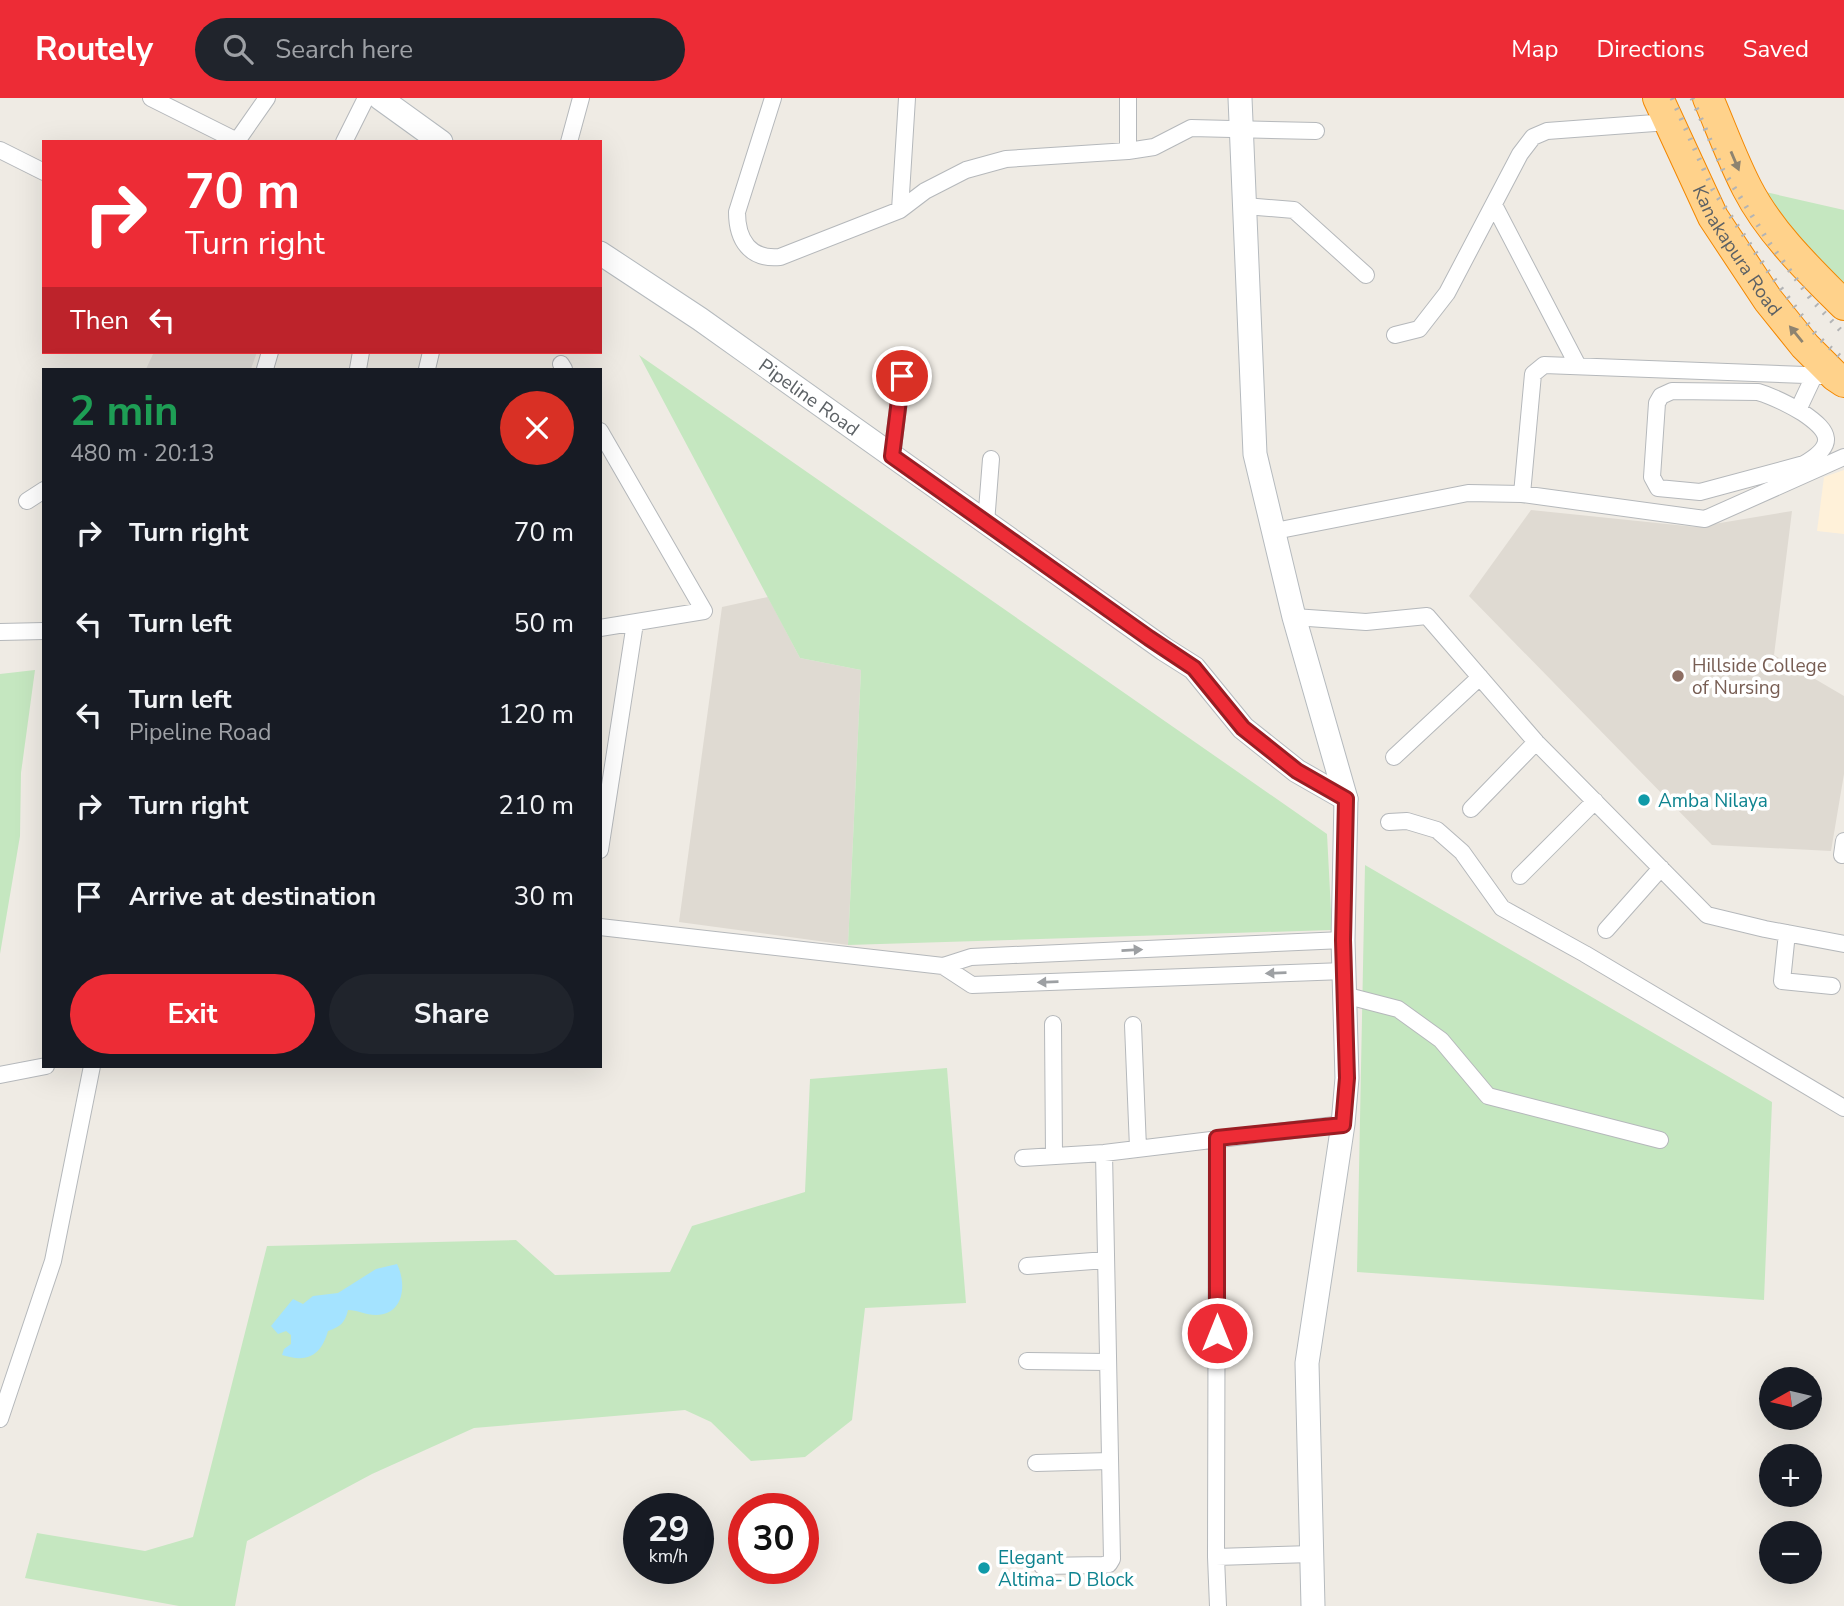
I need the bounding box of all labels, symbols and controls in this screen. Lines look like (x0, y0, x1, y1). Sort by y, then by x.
search box (195, 18, 685, 81)
text: Routely (35, 27, 153, 72)
icon: search (219, 30, 257, 68)
text: Search here (275, 32, 413, 67)
text: Map (1511, 33, 1558, 65)
text: Directions (1596, 33, 1705, 65)
text: Saved (1743, 33, 1809, 65)
one-way arrow (1730, 150, 1741, 171)
text: 70 m (185, 158, 300, 225)
icon: right (70, 168, 161, 259)
street label: Kanakapura Road (1686, 181, 1788, 322)
text: Turn right (185, 222, 325, 265)
icon: left (143, 301, 181, 339)
text: Then (70, 303, 129, 338)
one-way arrow (1788, 325, 1803, 343)
pin (872, 346, 932, 406)
street label: Pipeline Road (753, 353, 864, 442)
icon: arrive (883, 357, 921, 395)
text: 2 min (70, 383, 179, 440)
button: close (500, 391, 574, 465)
text: 480 m · 20:13 (70, 438, 215, 469)
icon: right (70, 514, 108, 552)
text: Turn right (129, 515, 248, 550)
text: 70 m (514, 515, 574, 550)
icon: left (70, 605, 108, 643)
text: Turn left (129, 606, 232, 641)
text: 50 m (514, 606, 574, 641)
place label: Hillside College of Nursing (1692, 653, 1827, 701)
marker: Hillside College of Nursing (1670, 668, 1686, 684)
text: Turn left (129, 682, 232, 717)
icon: left (70, 696, 108, 734)
text: 120 m (498, 697, 574, 732)
text: Pipeline Road (129, 717, 271, 748)
icon: right (70, 787, 108, 825)
text: Turn right (129, 788, 248, 823)
text: 210 m (498, 788, 574, 823)
place label: Amba Nilaya (1658, 788, 1768, 814)
marker: Amba Nilaya (1636, 792, 1652, 808)
icon: arrive (70, 878, 108, 916)
text: Arrive at destination (129, 879, 376, 914)
text: 30 m (514, 879, 574, 914)
one-way arrow (1122, 944, 1144, 955)
one-way arrow (1264, 968, 1286, 979)
button: Exit (70, 974, 315, 1054)
button: Share (329, 974, 574, 1054)
one-way arrow (1037, 976, 1059, 987)
position arrow (1180, 1296, 1254, 1370)
north arrow (1759, 1367, 1822, 1430)
map controls (1759, 1367, 1822, 1584)
button: + (1759, 1444, 1822, 1507)
speed limit sign: 30 (728, 1493, 819, 1584)
text: 29 (647, 1506, 690, 1553)
button: − (1759, 1521, 1822, 1584)
text: km/h (649, 1544, 688, 1568)
place label: Elegant Altima- D Block (998, 1545, 1134, 1593)
marker: Elegant Altima- D Block (976, 1560, 992, 1576)

